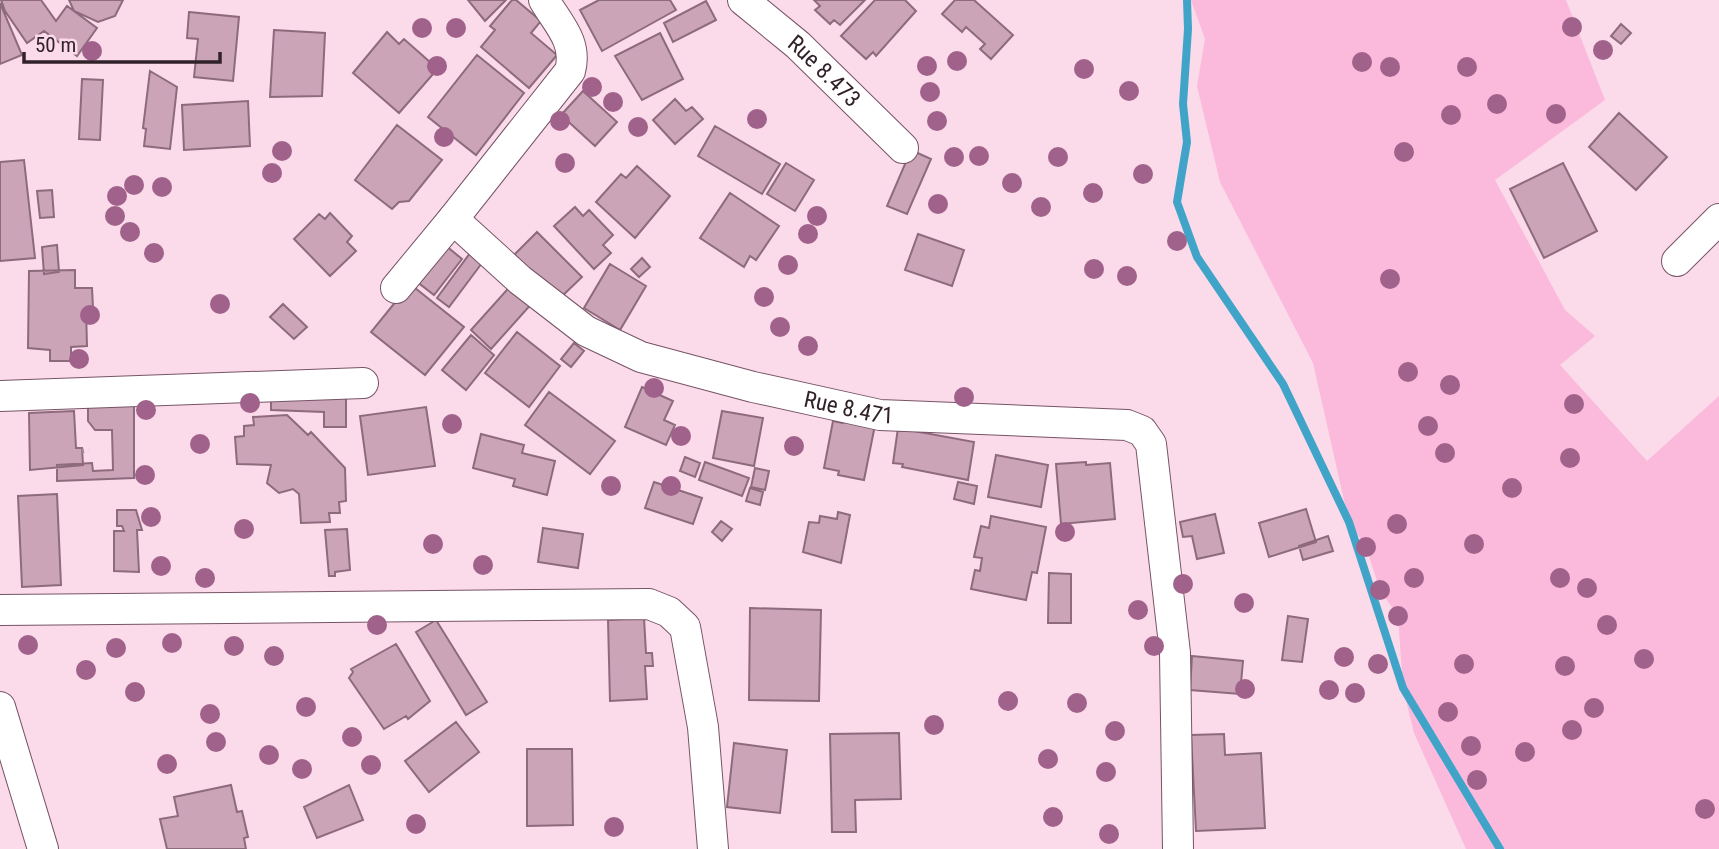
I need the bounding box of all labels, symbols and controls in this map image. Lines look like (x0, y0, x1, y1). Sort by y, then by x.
scale bar (24, 21, 220, 65)
street label: Rue 8.473 (783, 29, 866, 112)
text: 50 m (35, 33, 76, 57)
street label: Rue 8.471 (802, 385, 894, 429)

